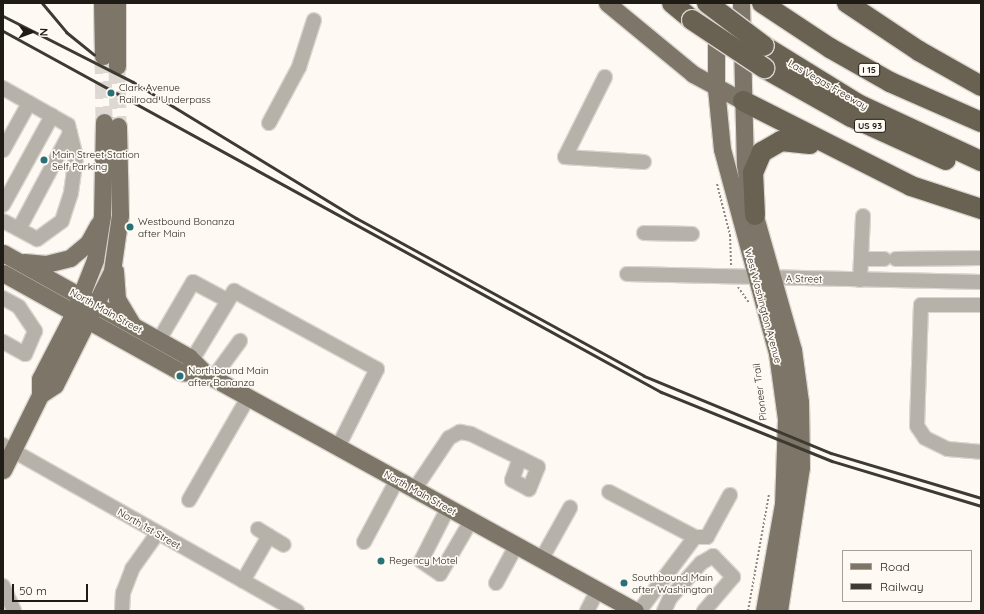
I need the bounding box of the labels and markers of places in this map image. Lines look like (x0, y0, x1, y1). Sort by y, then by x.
place label: Clark Avenue Railroad Underpass (119, 81, 211, 104)
marker: Clark Avenue Railroad Underpass (106, 88, 116, 98)
place label: Main Street Station Self Parking (52, 148, 139, 172)
marker: Main Street Station Self Parking (39, 155, 49, 165)
place label: Westbound Bonanza after Main (138, 215, 235, 238)
marker: Westbound Bonanza after Main (125, 222, 135, 232)
place label: Northbound Main after Bonanza (188, 364, 269, 388)
marker: Northbound Main after Bonanza (175, 371, 185, 381)
place label: Regency Motel (389, 555, 458, 567)
marker: Regency Motel (376, 556, 386, 566)
place label: Southbound Main after Washington (632, 571, 713, 594)
marker: Southbound Main after Washington (619, 578, 629, 588)

